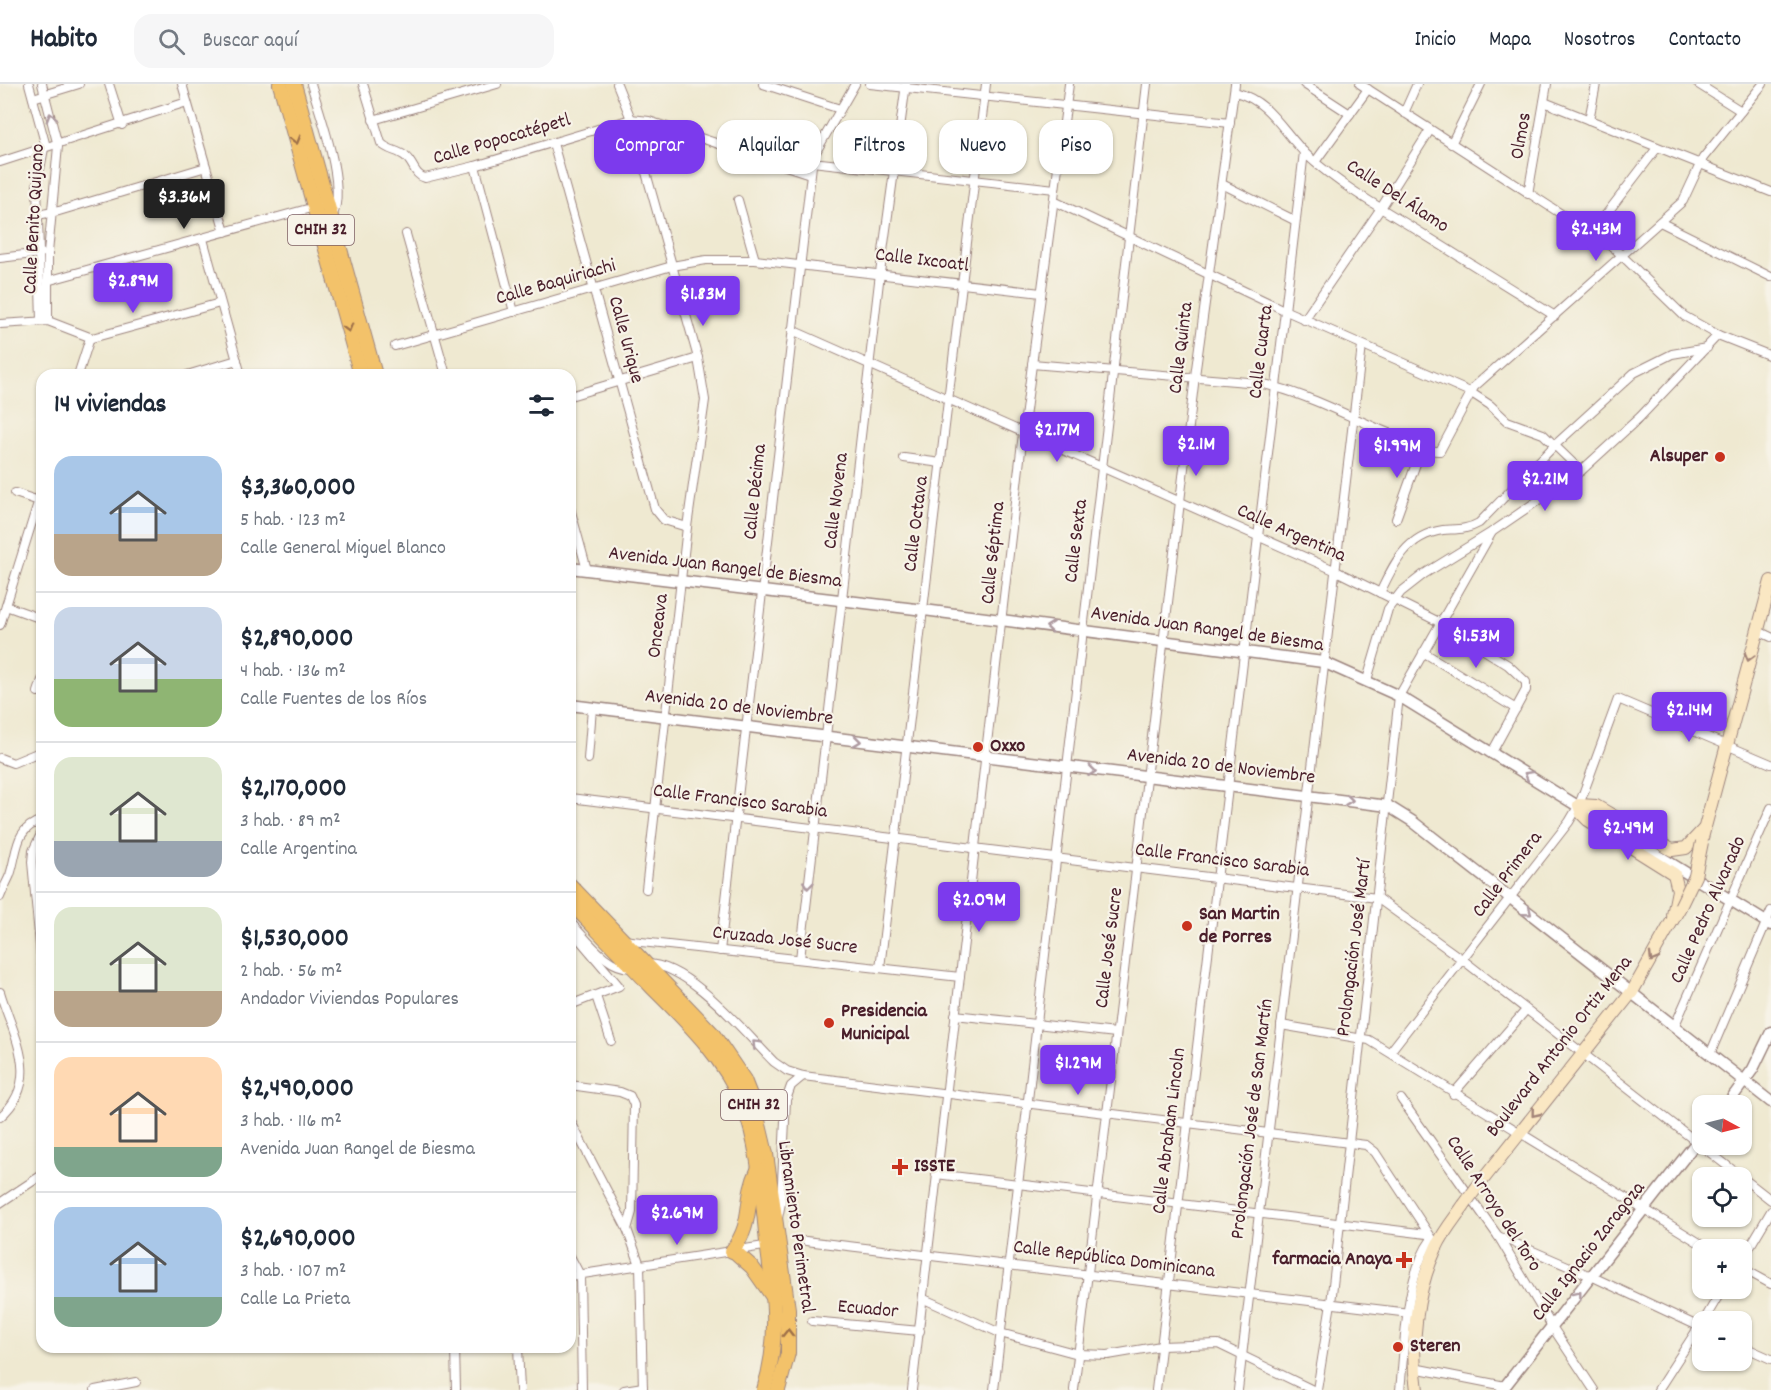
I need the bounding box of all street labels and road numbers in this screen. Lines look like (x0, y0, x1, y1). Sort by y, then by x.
street label: Calle Popocatépetl (430, 107, 574, 173)
street label: Olmos (1504, 110, 1540, 162)
street label: Calle Benito Quijano (17, 143, 53, 295)
street label: Calle Del Álamo (1340, 153, 1454, 241)
road number: CHIH 32 (288, 215, 354, 245)
street label: Calle Ixcoatl (874, 241, 971, 281)
street label: Calle Baquiriachi (493, 252, 620, 313)
street label: Calle Urique (600, 293, 650, 387)
street label: Calle Quinta (1162, 300, 1202, 395)
street label: Calle Cuarta (1242, 303, 1282, 400)
street label: Calle Décima (737, 442, 775, 541)
street label: Calle Novena (817, 451, 857, 551)
street label: Calle Octava (897, 474, 937, 573)
street label: Calle Sexta (1058, 497, 1096, 584)
street label: Calle Argentina (1232, 497, 1351, 571)
street label: Calle Séptima (975, 500, 1013, 606)
street label: Avenida Juan Rangel de Biesma (607, 540, 844, 596)
street label: Onceava (641, 592, 677, 660)
street label: Avenida Juan Rangel de Biesma (1089, 600, 1326, 660)
street label: Avenida 20 de Noviembre (643, 683, 835, 733)
street label: Avenida 20 de Noviembre (1125, 742, 1317, 792)
street label: Calle Francisco Sarabia (651, 777, 829, 827)
street label: Calle Primera (1466, 825, 1550, 924)
street label: Calle Pedro Alvarado (1664, 832, 1754, 988)
street label: Calle Francisco Sarabia (1133, 836, 1311, 886)
street label: Prolongación José Martí (1330, 857, 1380, 1038)
street label: Calle José Sucre (1089, 886, 1131, 1010)
street label: Cruzada José Sucre (711, 919, 859, 963)
street label: Boulevard Antonio Ortiz Mena (1480, 950, 1640, 1144)
street label: Prolongación José de San Martín (1224, 997, 1282, 1241)
street label: Calle Abraham Lincoln (1146, 1046, 1194, 1216)
road number: CHIH 32 (721, 1090, 787, 1120)
street label: Calle Arroyo del Toro (1438, 1130, 1548, 1278)
street label: Libramiento Perimetral (769, 1139, 821, 1315)
street label: Calle Ignacio Zaragoza (1525, 1176, 1653, 1328)
street label: Calle República Dominicana (1011, 1234, 1217, 1286)
street label: Ecuador (836, 1293, 900, 1327)

